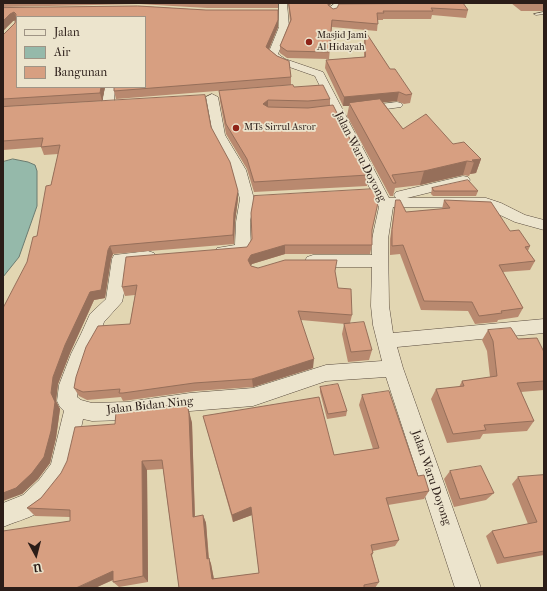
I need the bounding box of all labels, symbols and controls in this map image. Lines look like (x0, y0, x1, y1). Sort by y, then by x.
legend (16, 16, 146, 88)
text: Jalan (54, 25, 80, 39)
place label: Masjid Jami Al Hidayah (317, 30, 367, 54)
marker: Masjid Jami Al Hidayah (304, 37, 314, 47)
text: Air (54, 45, 70, 59)
text: Bangunan (54, 65, 107, 79)
street label: Jalan Waru Doyong (331, 109, 389, 205)
place label: MTs Sirrul Asror (244, 122, 316, 134)
marker: MTs Sirrul Asror (231, 123, 241, 133)
street label: Jalan Bidan Ning (106, 394, 194, 418)
street label: Jalan Waru Doyong (408, 429, 454, 527)
north arrow (16, 535, 56, 575)
text: U (32, 560, 43, 574)

